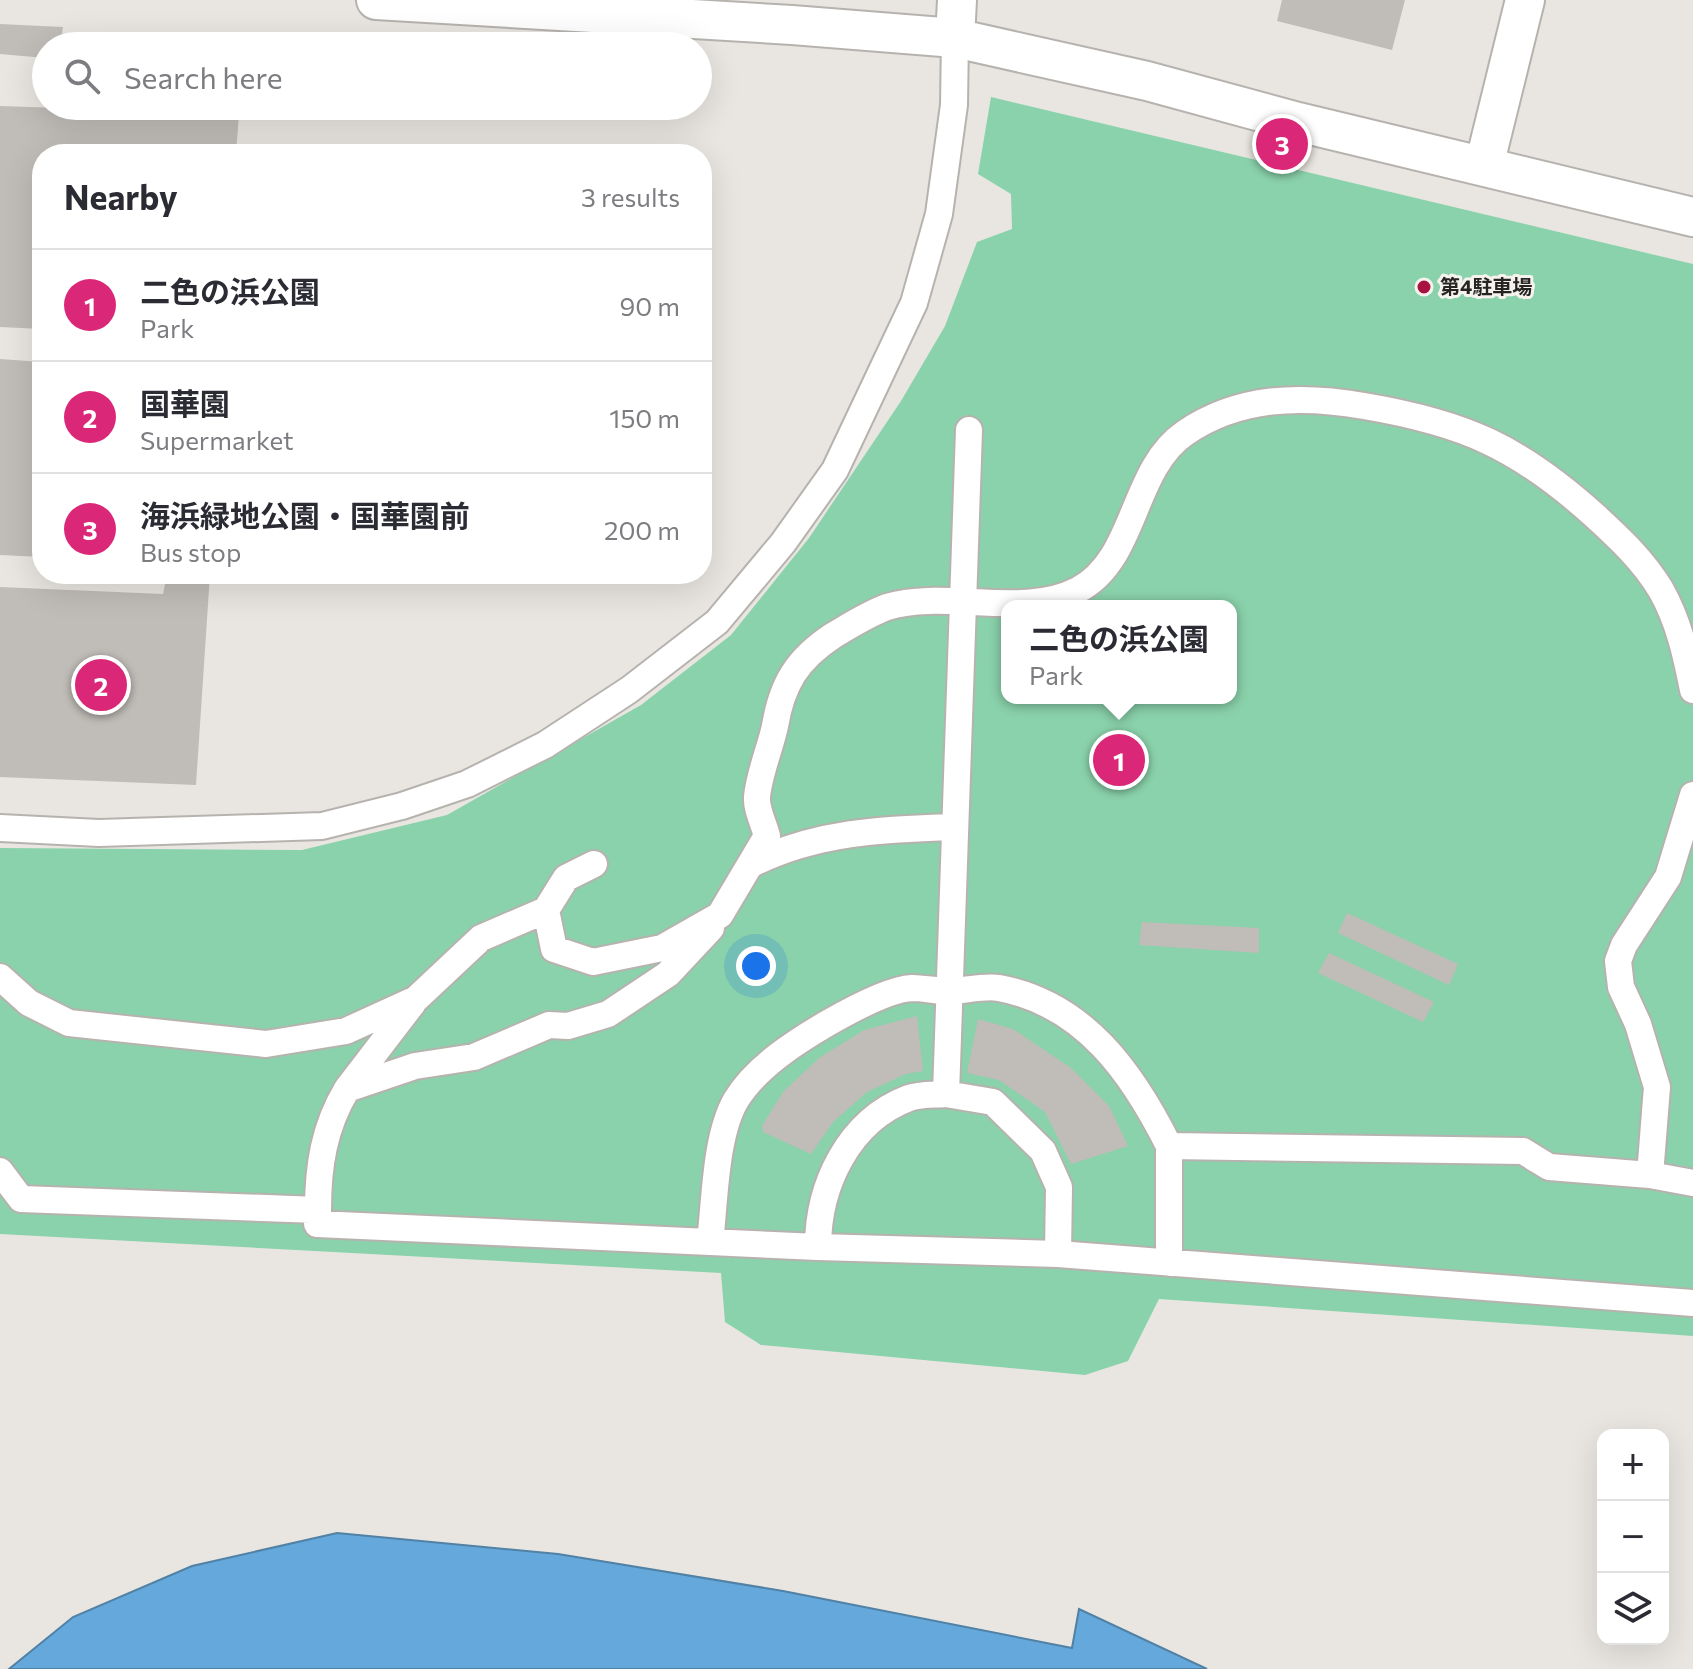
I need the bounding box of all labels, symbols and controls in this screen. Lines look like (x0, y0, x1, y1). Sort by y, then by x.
search box (32, 32, 712, 120)
icon: search (60, 54, 104, 98)
text: Search here (124, 58, 283, 95)
pin: 3 (1256, 114, 1308, 174)
text: Nearby (64, 175, 178, 217)
text: 3 results (581, 181, 680, 212)
text: 二色の浜公園 (140, 272, 320, 309)
place label: 第4駐車場 (1440, 274, 1532, 298)
marker: 第4駐車場 (1415, 278, 1433, 296)
text: 1 (84, 290, 96, 321)
text: 90 m (620, 290, 680, 321)
text: Park (140, 312, 194, 343)
text: 国華園 (140, 384, 230, 421)
text: 2 (83, 402, 97, 433)
text: 150 m (609, 402, 680, 433)
text: Supermarket (140, 424, 294, 455)
text: 海浜緑地公園・国華園前 (140, 496, 470, 533)
text: 3 (82, 514, 98, 545)
text: 200 m (604, 514, 680, 545)
text: Bus stop (140, 536, 241, 567)
popup (1001, 600, 1237, 704)
text: 二色の浜公園 (1029, 619, 1209, 656)
pin: 2 (75, 655, 127, 715)
text: Park (1029, 659, 1083, 690)
pin: 1 (1093, 730, 1145, 790)
your location (736, 946, 776, 986)
map controls (1597, 1429, 1669, 1645)
button: + (1597, 1429, 1669, 1501)
button: − (1597, 1501, 1669, 1573)
button: layers (1597, 1573, 1669, 1645)

